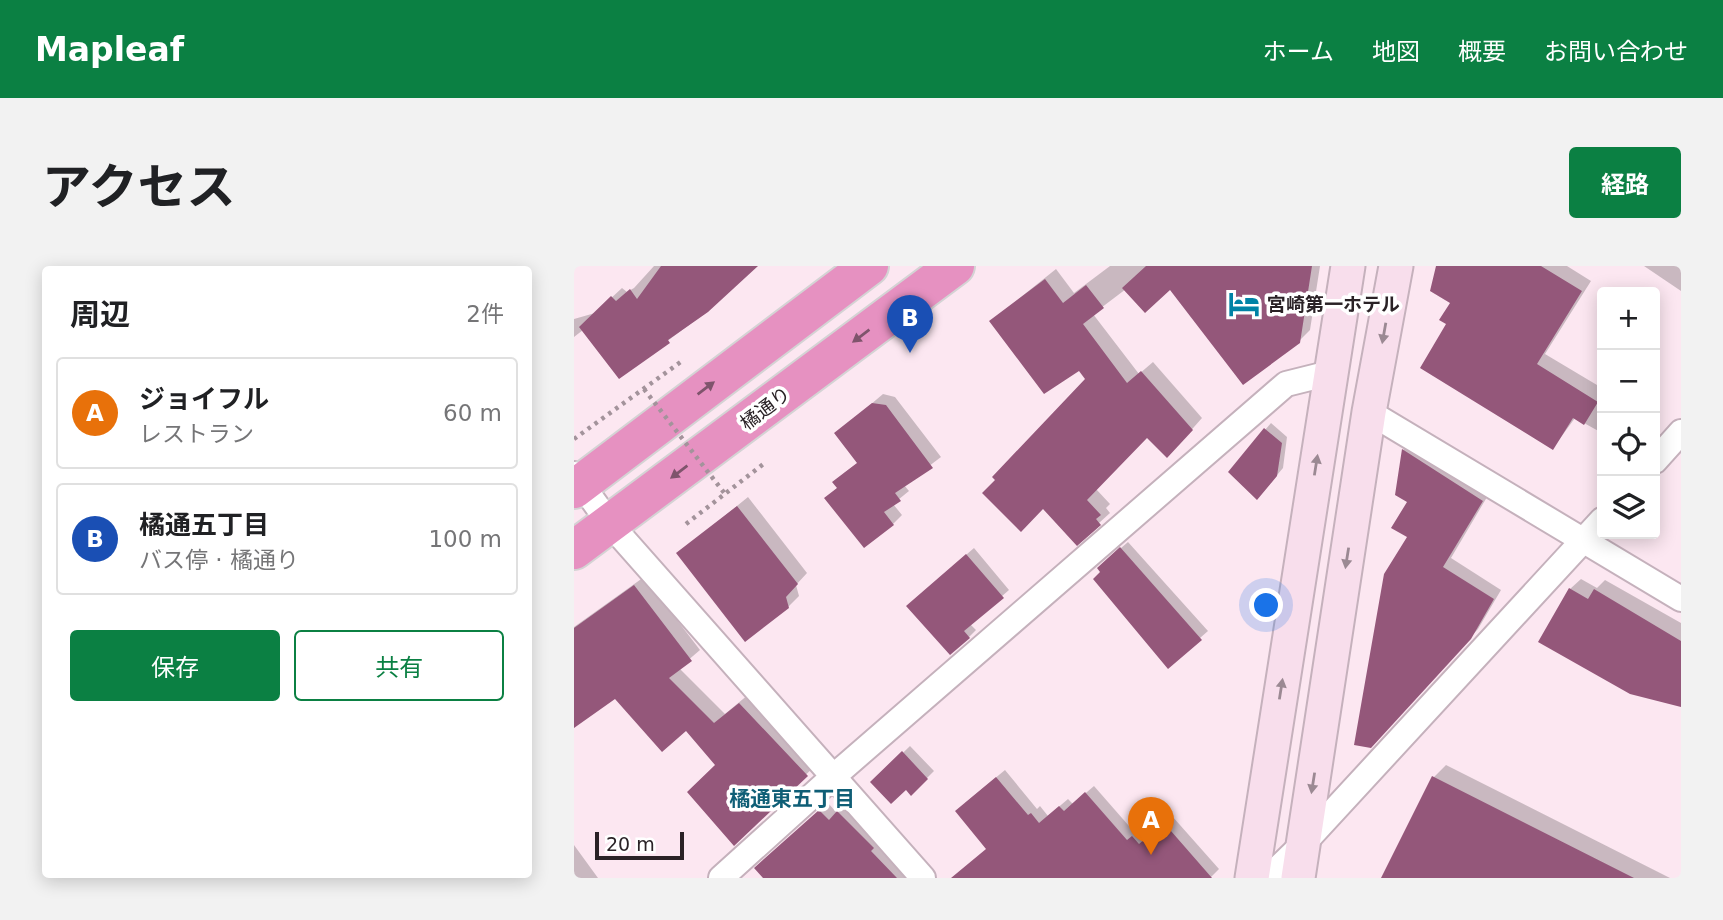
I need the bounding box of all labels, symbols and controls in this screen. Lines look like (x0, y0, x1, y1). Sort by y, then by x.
text: Mapleaf (35, 30, 184, 69)
text: ホーム (1263, 38, 1334, 66)
text: 地図 (1372, 38, 1420, 66)
text: 概要 (1458, 38, 1506, 66)
text: お問い合わせ (1544, 38, 1688, 66)
button: 経路 (1569, 147, 1681, 218)
text: アクセス (42, 159, 236, 216)
hotel icon: 宮崎第一ホテル (1227, 287, 1261, 321)
map controls (1597, 287, 1660, 539)
button: + (1597, 287, 1660, 350)
place label: 宮崎第一ホテル (1267, 293, 1400, 315)
pin: B (887, 295, 933, 353)
text: 周辺 (70, 297, 130, 332)
text: 2件 (466, 301, 504, 327)
one-way arrow (1378, 322, 1389, 344)
one-way arrow (852, 329, 871, 343)
button: − (1597, 350, 1660, 413)
one-way arrow (697, 382, 715, 396)
street label: 橘通り (736, 382, 794, 434)
text: ジョイフル (139, 384, 269, 414)
text: A (86, 400, 104, 426)
text: 60 m (443, 400, 502, 426)
button: locate (1597, 413, 1660, 476)
text: レストラン (139, 421, 254, 447)
one-way arrow (1310, 453, 1321, 475)
one-way arrow (670, 465, 688, 479)
button: layers (1597, 476, 1660, 539)
text: 橘通五丁目 (139, 510, 269, 540)
text: B (86, 526, 104, 552)
text: 100 m (428, 526, 502, 552)
text: バス停 · 橘通り (139, 547, 299, 573)
one-way arrow (1342, 547, 1353, 569)
your location (1249, 588, 1283, 622)
button: 保存 (70, 630, 280, 701)
button: 共有 (294, 630, 504, 701)
one-way arrow (1276, 678, 1287, 700)
one-way arrow (1307, 772, 1318, 794)
district label: 橘通東五丁目 (729, 787, 855, 811)
pin: A (1128, 797, 1174, 855)
scale bar (595, 829, 684, 861)
text: 20 m (606, 833, 655, 855)

